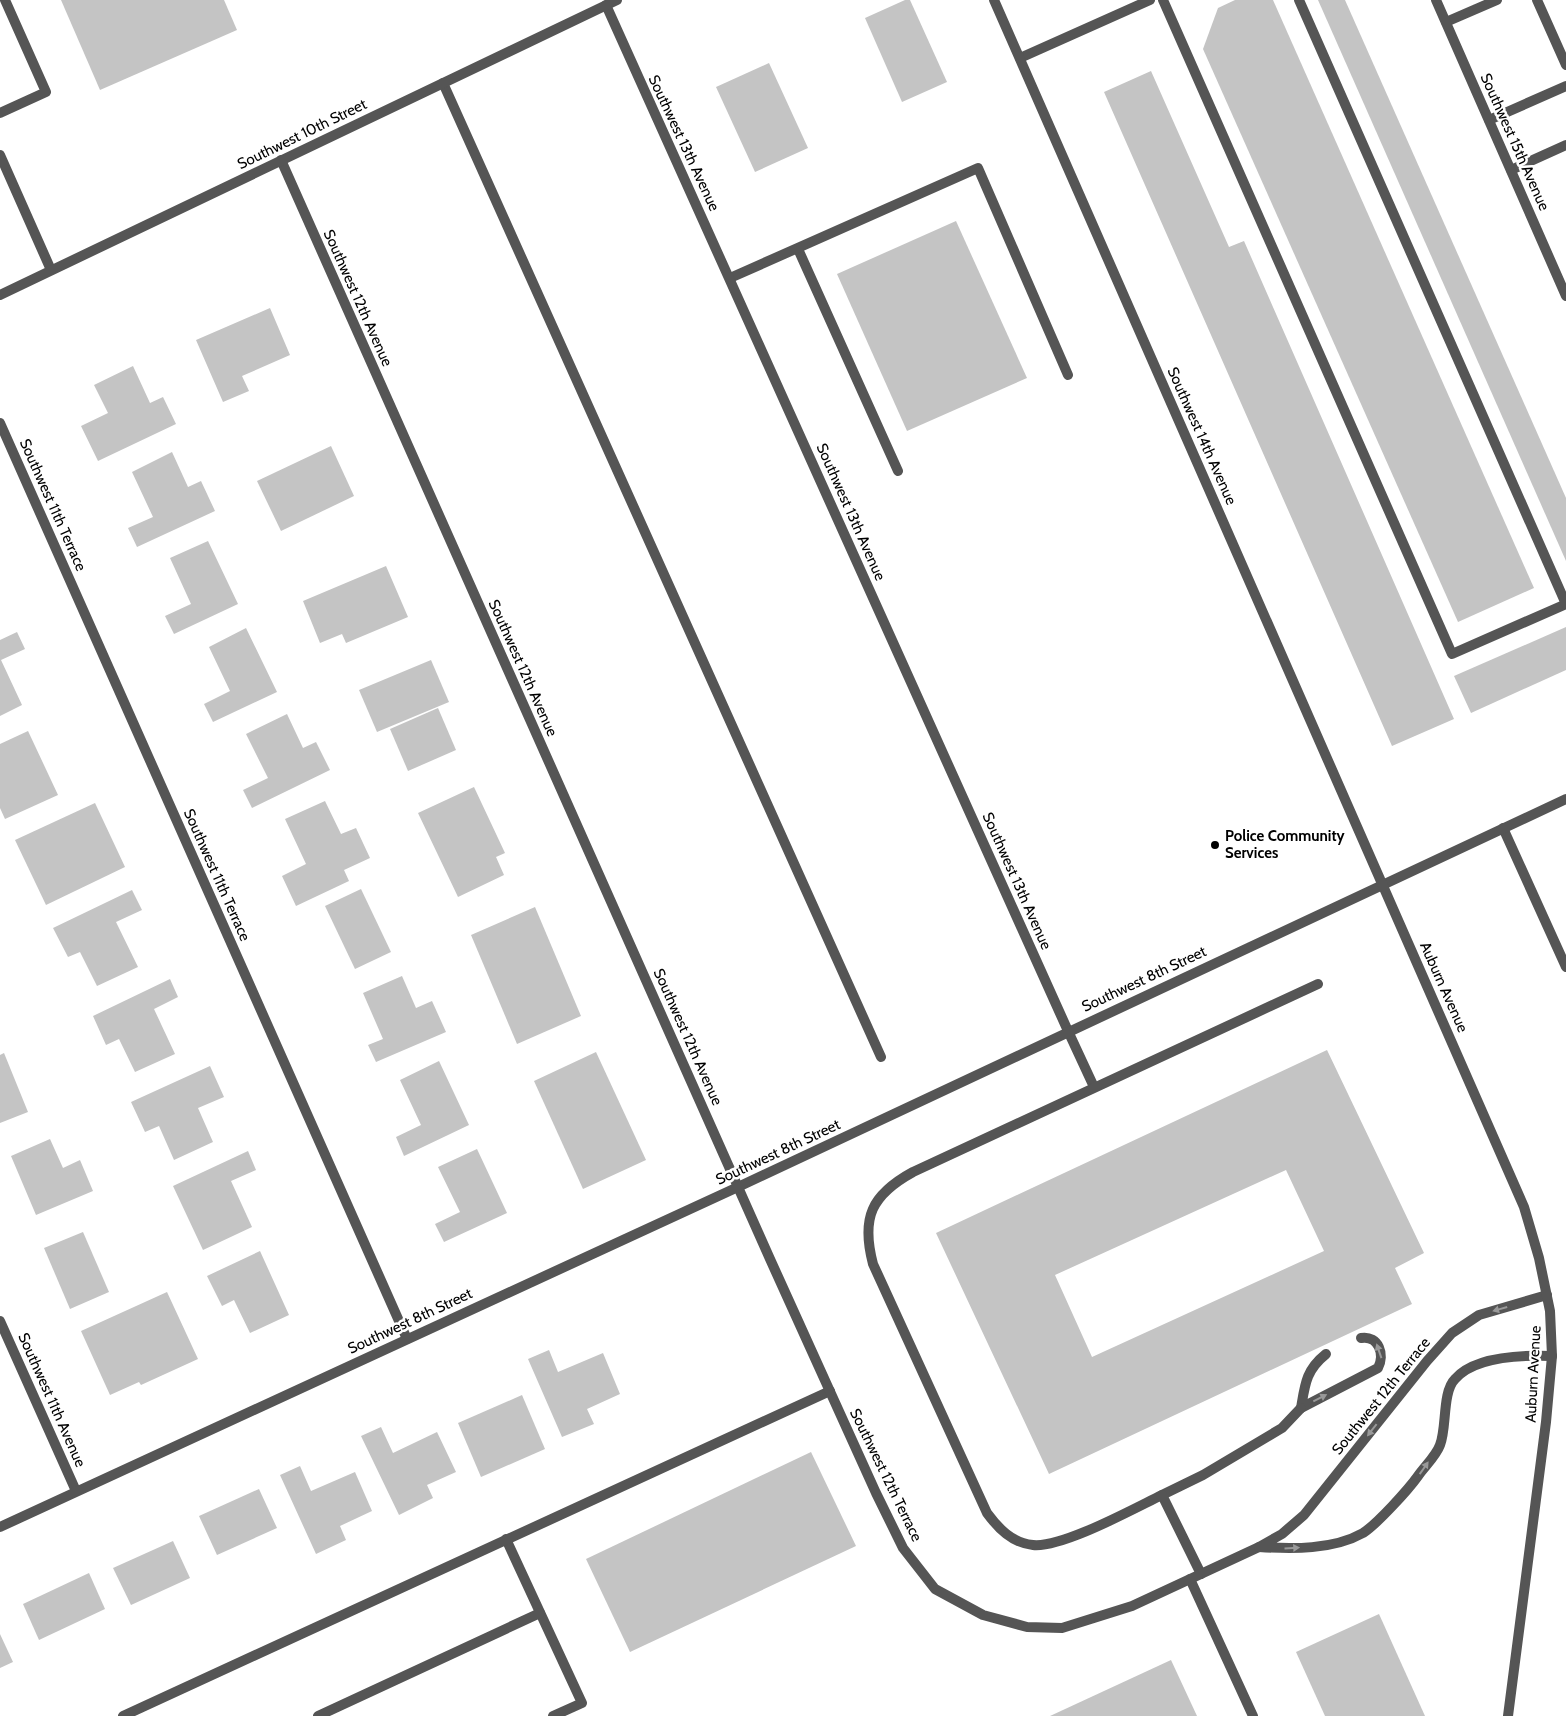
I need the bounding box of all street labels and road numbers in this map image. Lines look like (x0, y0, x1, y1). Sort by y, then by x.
street label: Southwest 15th Avenue (1477, 71, 1553, 214)
street label: Southwest 13th Avenue (645, 72, 724, 214)
street label: Southwest 10th Street (234, 95, 370, 173)
street label: Southwest 12th Avenue (320, 227, 396, 370)
street label: Southwest 14th Avenue (1164, 364, 1241, 508)
street label: Southwest 11th Terrace (16, 436, 90, 574)
street label: Southwest 13th Avenue (813, 441, 889, 584)
street label: Southwest 12th Avenue (485, 597, 561, 740)
street label: Southwest 11th Terrace (180, 806, 254, 944)
street label: Southwest 13th Avenue (979, 810, 1055, 953)
street label: Auburn Avenue (1416, 939, 1472, 1035)
street label: Southwest 8th Street (1079, 942, 1209, 1016)
street label: Southwest 12th Avenue (650, 966, 726, 1109)
street label: Southwest 8th Street (713, 1115, 843, 1189)
street label: Southwest 8th Street (345, 1284, 475, 1358)
street label: Auburn Avenue (1521, 1325, 1545, 1423)
street label: Southwest 11th Avenue (14, 1330, 90, 1470)
street label: Southwest 12th Terrace (1328, 1333, 1434, 1458)
street label: Southwest 12th Terrace (846, 1406, 926, 1545)

